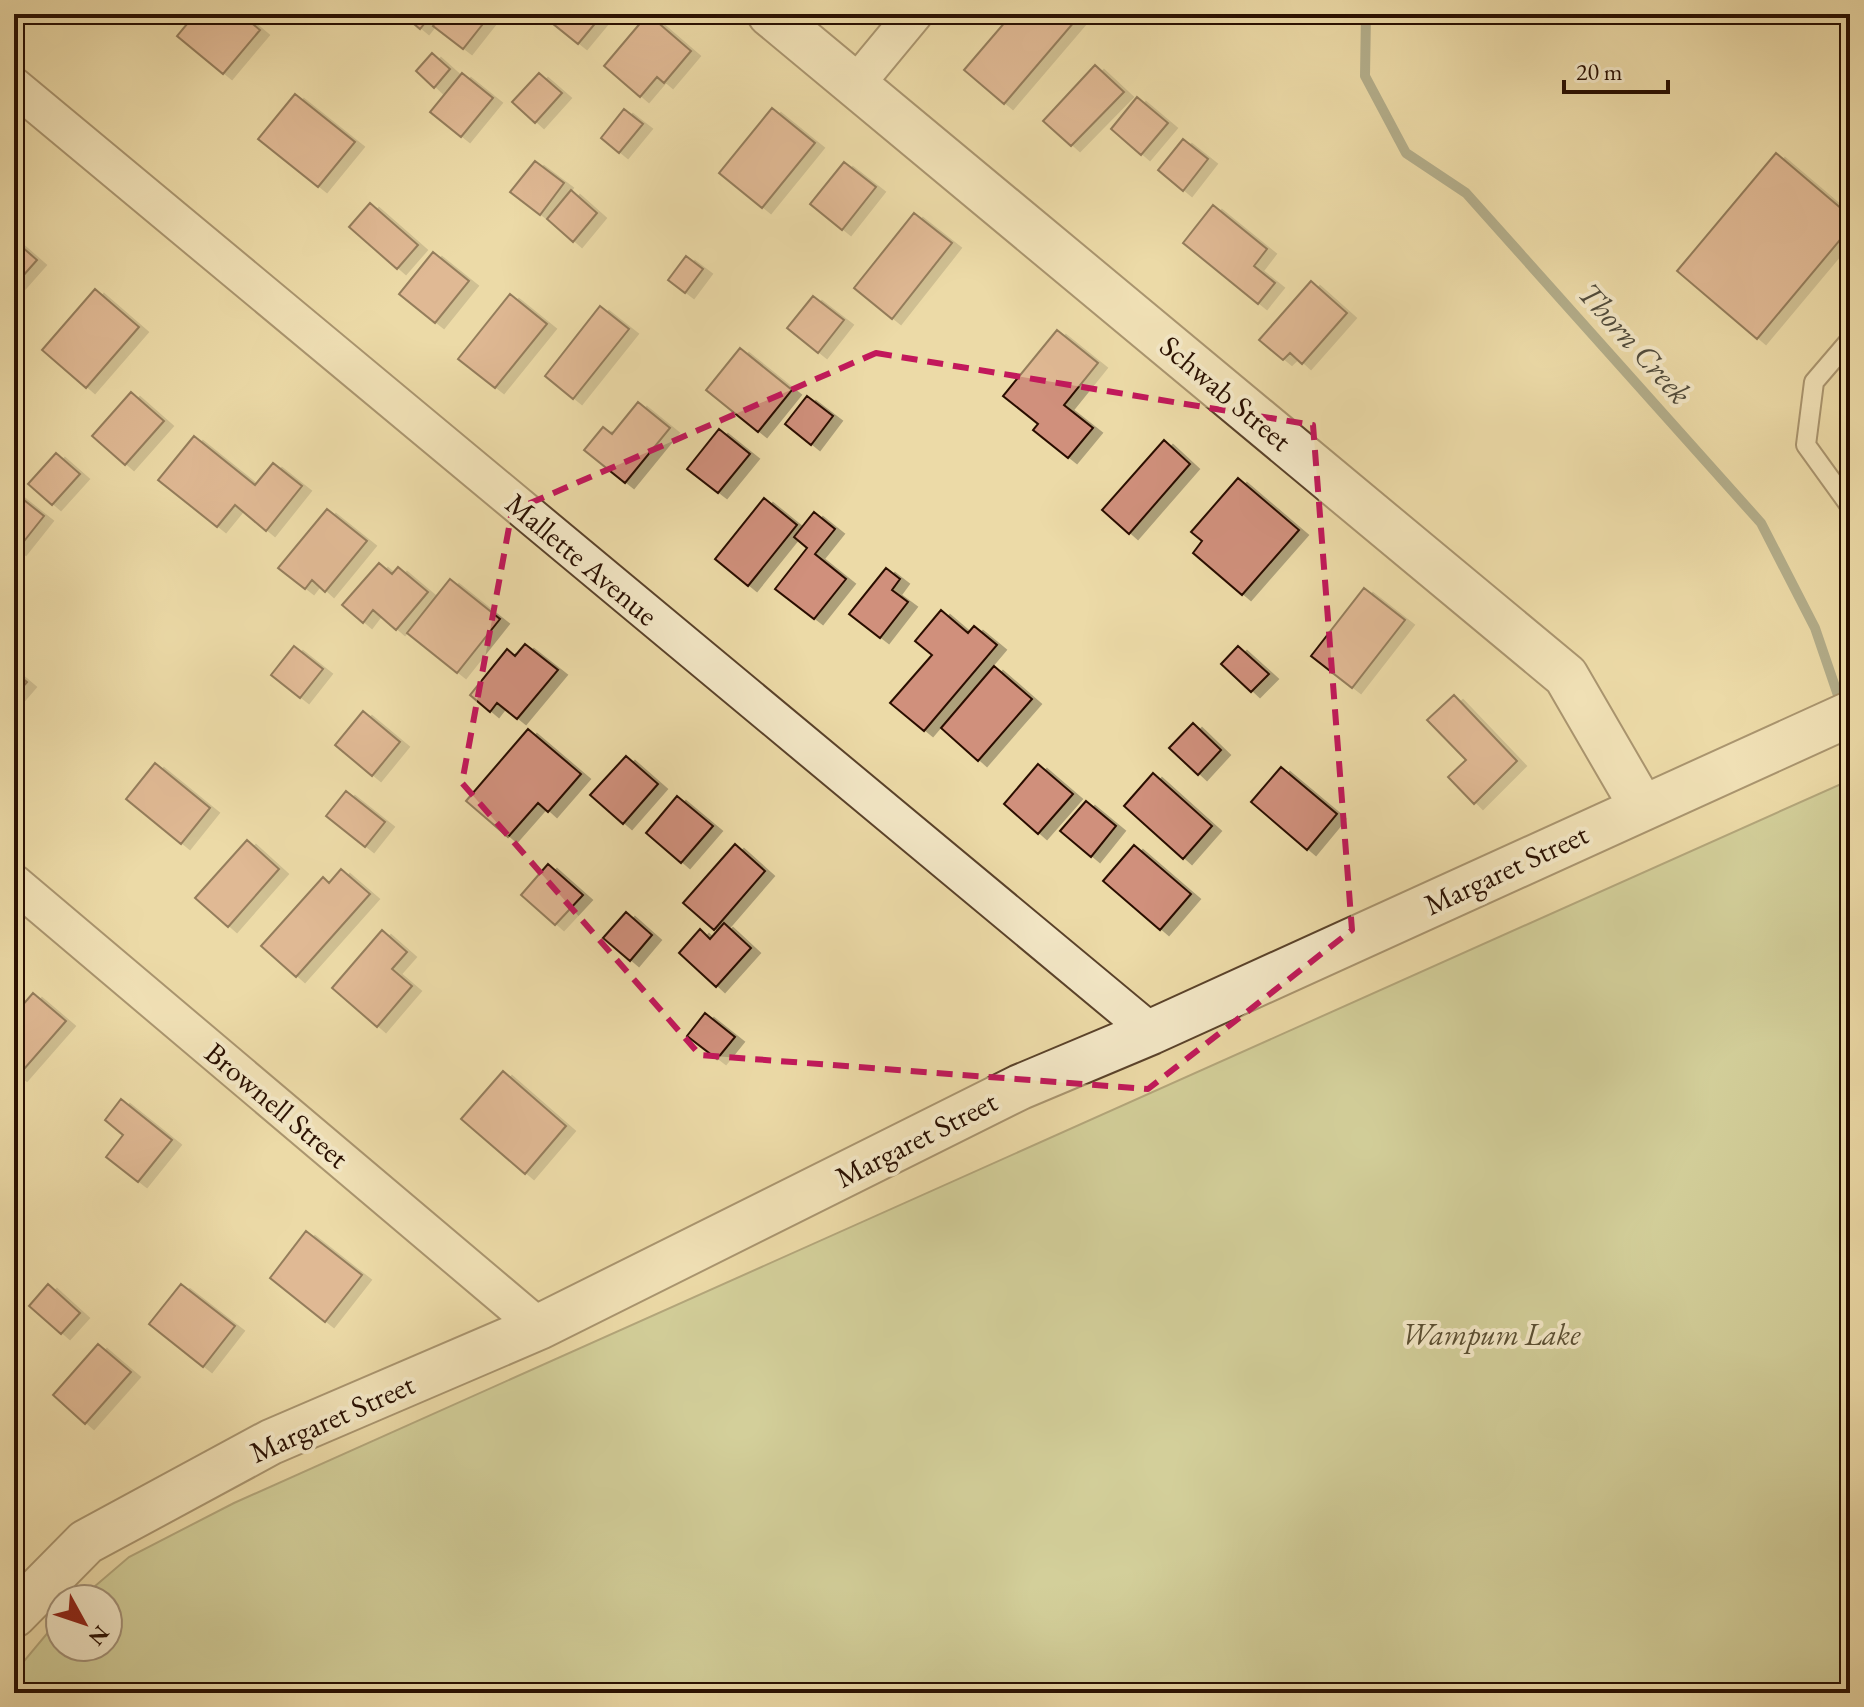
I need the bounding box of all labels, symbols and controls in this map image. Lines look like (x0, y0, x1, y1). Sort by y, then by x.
scale bar (1564, 44, 1668, 94)
text: 20 m (1576, 56, 1623, 87)
water label: Thorn Creek (1569, 273, 1701, 413)
street label: Schwab Street (1152, 327, 1300, 460)
street label: Mallette Avenue (498, 484, 666, 634)
street label: Margaret Street (1418, 814, 1595, 924)
street label: Brownell Street (197, 1033, 358, 1177)
street label: Margaret Street (829, 1081, 1004, 1196)
park label: Wampum Lake (1402, 1315, 1581, 1354)
street label: Margaret Street (243, 1364, 421, 1472)
north arrow (44, 1583, 124, 1663)
text: N (82, 1619, 116, 1652)

